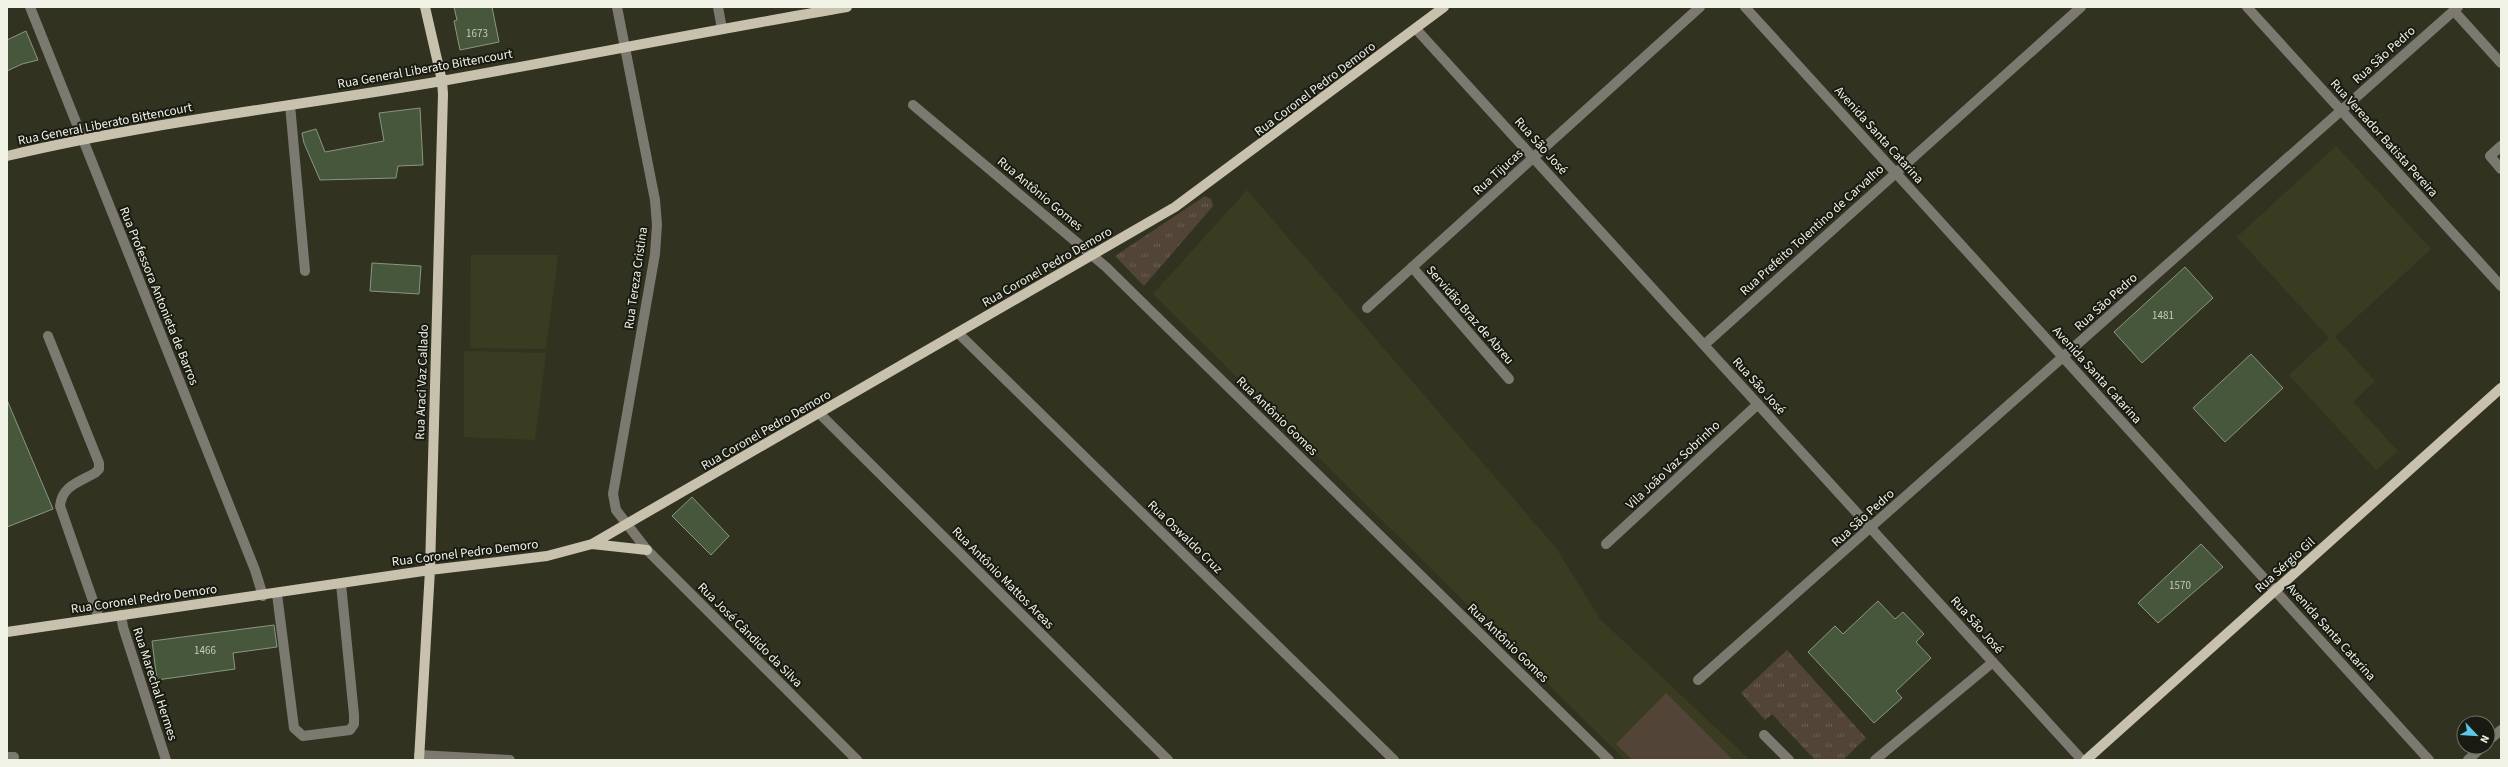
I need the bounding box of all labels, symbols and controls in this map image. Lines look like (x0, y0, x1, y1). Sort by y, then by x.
street label: Rua São Pedro (2349, 22, 2419, 88)
house number: 1673 (466, 26, 488, 41)
street label: Rua Coronel Pedro Demoro (1251, 37, 1379, 141)
street label: Rua General Liberato Bittencourt (336, 45, 514, 93)
street label: Rua Vereador Batista Pereira (2326, 75, 2442, 201)
street label: Avenida Santa Catarina (1830, 82, 1928, 188)
street label: Rua General Liberato Bittencourt (16, 98, 194, 150)
street label: Rua São José (1510, 113, 1572, 179)
street label: Rua Tijucas (1469, 144, 1527, 199)
street label: Rua Antônio Gomes (993, 153, 1087, 236)
street label: Rua Prefeito Tolentino de Carvalho (1736, 160, 1888, 300)
street label: Rua Professora Antonieta de Barros (115, 204, 203, 388)
street label: Rua Coronel Pedro Demoro (979, 222, 1115, 312)
street label: Rua Tereza Cristina (620, 226, 652, 330)
street label: Servidão Braz de Abreu (1422, 262, 1518, 368)
street label: Rua São Pedro (2071, 269, 2141, 335)
house number: 1481 (2152, 308, 2174, 323)
street label: Avenida Santa Catarina (2048, 322, 2146, 428)
street label: Rua Araci Vaz Callado (411, 324, 433, 440)
street label: Rua São José (1728, 353, 1790, 419)
street label: Rua Antônio Gomes (1232, 372, 1322, 460)
street label: Rua Coronel Pedro Demoro (698, 385, 834, 475)
street label: Vila João Vaz Sobrinho (1622, 417, 1724, 513)
street label: Rua São Pedro (1828, 485, 1898, 551)
street label: Rua Oswaldo Cruz (1143, 496, 1227, 578)
street label: Rua Antônio Mattos Areas (948, 523, 1059, 634)
street label: Rua Sérgio Gil (2251, 533, 2319, 597)
street label: Rua Coronel Pedro Demoro (391, 535, 539, 571)
street label: Rua José Cândido da Silva (693, 578, 807, 692)
house number: 1570 (2169, 578, 2191, 593)
street label: Avenida Santa Catarina (2282, 579, 2380, 685)
street label: Rua Coronel Pedro Demoro (70, 580, 218, 618)
street label: Rua São José (1946, 592, 2008, 658)
street label: Rua Antônio Gomes (1463, 599, 1553, 687)
street label: Rua Marechal Hermes (128, 625, 182, 743)
house number: 1466 (194, 643, 216, 658)
north arrow (2456, 715, 2496, 755)
text: N (2476, 733, 2493, 746)

